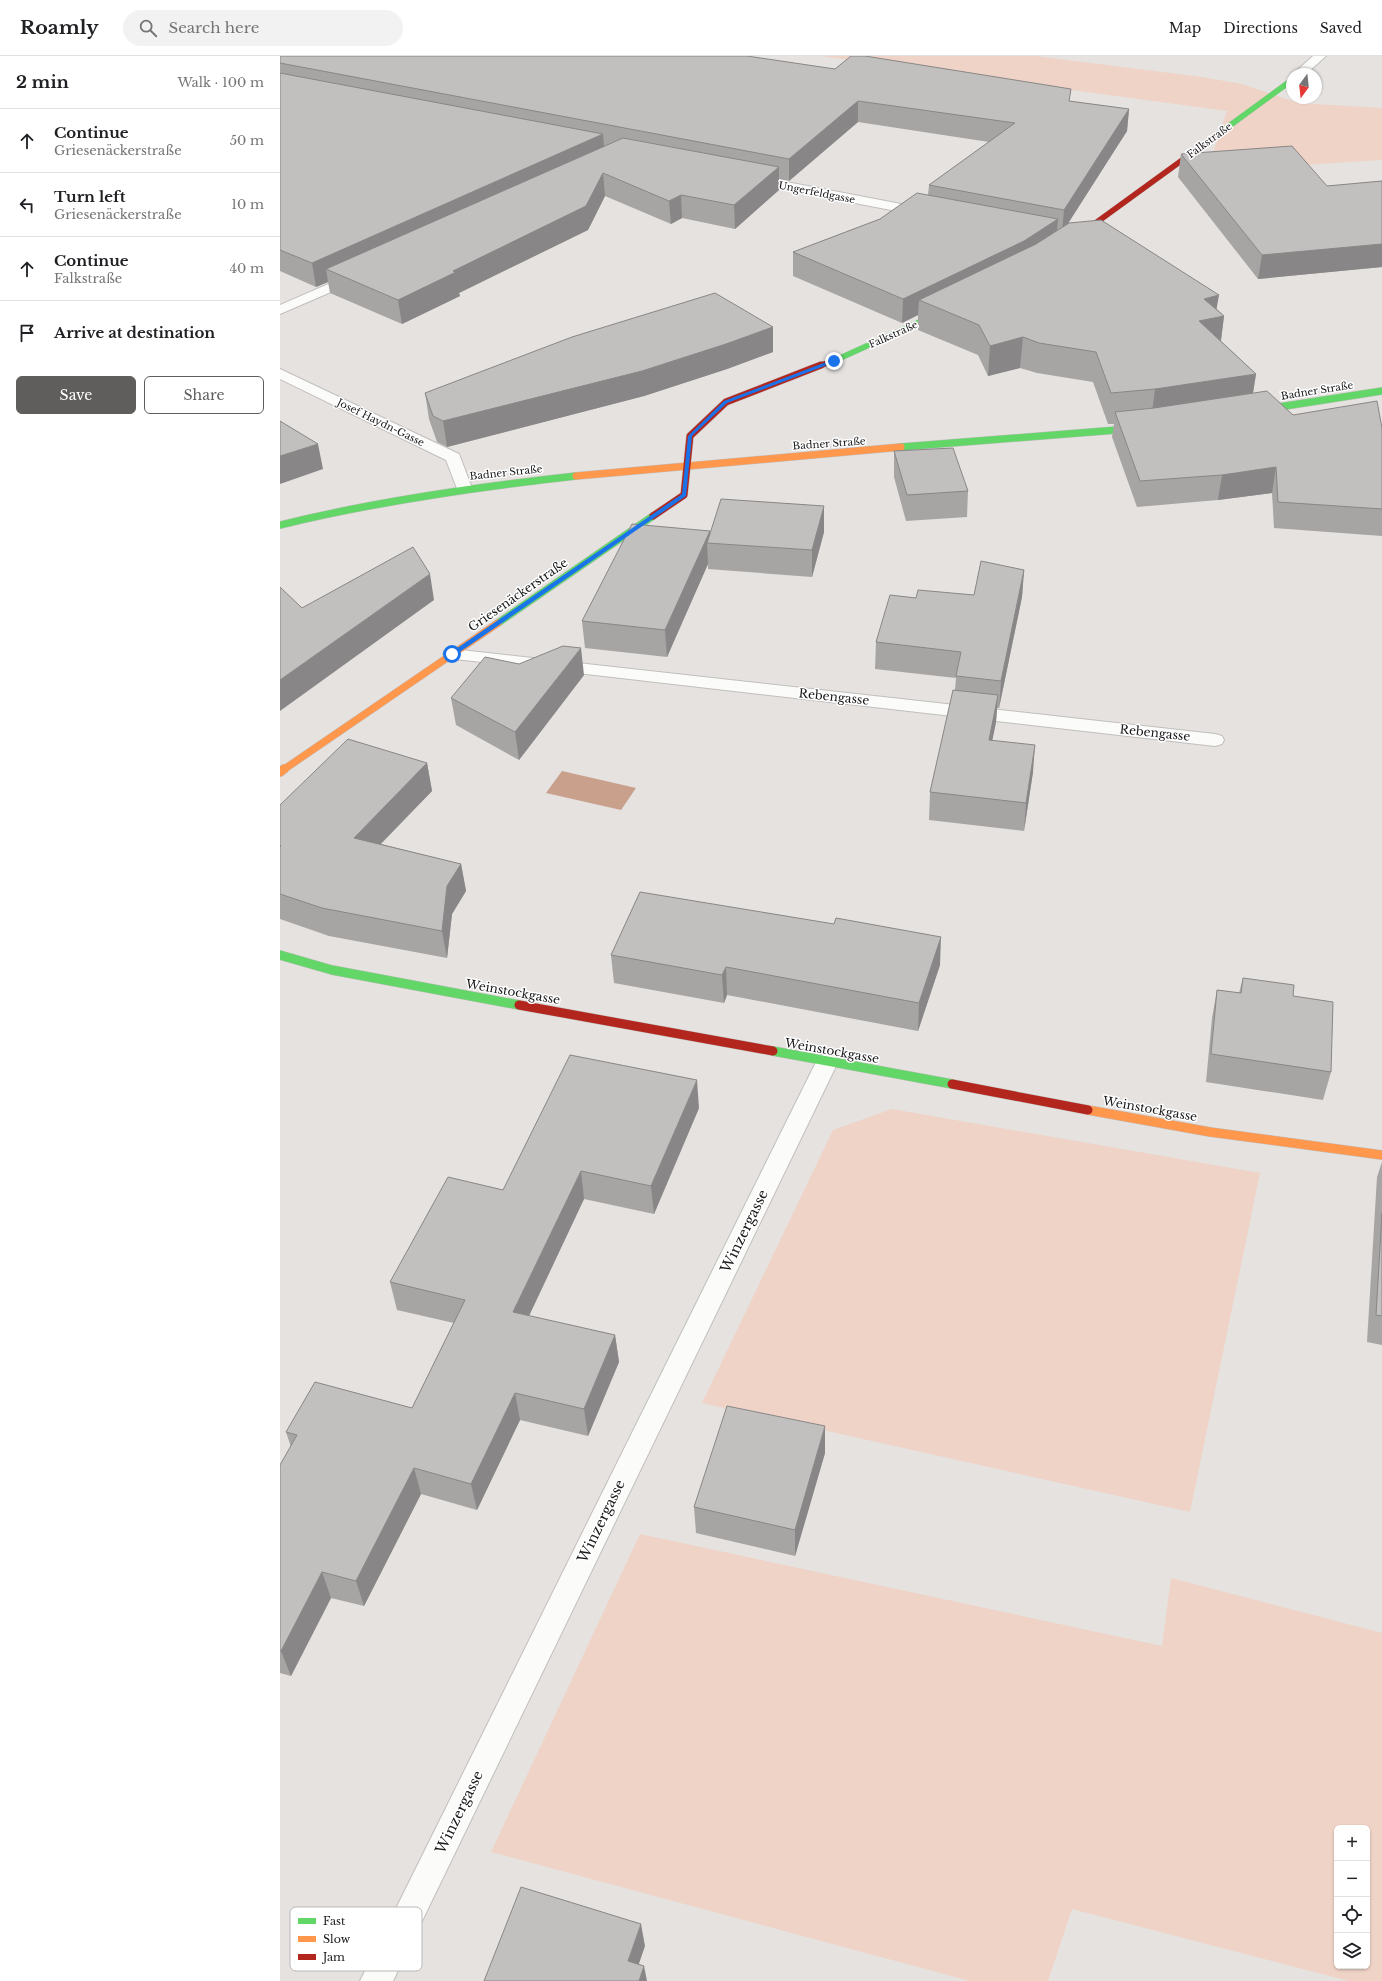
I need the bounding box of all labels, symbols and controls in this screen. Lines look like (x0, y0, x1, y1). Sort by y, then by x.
search box (123, 10, 403, 46)
text: Roamly (20, 16, 99, 39)
icon: search (137, 17, 159, 39)
text: Search here (169, 18, 259, 37)
text: Map (1169, 19, 1201, 37)
text: Directions (1223, 19, 1298, 37)
text: Saved (1320, 19, 1362, 37)
north arrow (1286, 68, 1322, 104)
text: 2 min (16, 72, 69, 93)
text: Walk · 100 m (177, 74, 264, 91)
street label: Falkstraße (1184, 120, 1235, 161)
text: Continue (54, 123, 129, 142)
icon: ahead (16, 130, 38, 152)
text: 50 m (230, 132, 264, 149)
text: Griesenäckerstraße (54, 142, 182, 159)
street label: Ungerfeldgasse (778, 179, 857, 206)
text: Turn left (54, 187, 125, 206)
icon: left (16, 194, 38, 216)
text: 10 m (231, 196, 264, 213)
text: Griesenäckerstraße (54, 206, 182, 223)
text: Continue (54, 251, 129, 270)
icon: ahead (16, 258, 38, 280)
text: 40 m (229, 260, 264, 277)
text: Falkstraße (54, 270, 122, 287)
street label: Falkstraße (867, 318, 920, 351)
icon: arrive (16, 322, 38, 344)
text: Arrive at destination (54, 323, 215, 342)
route end (825, 352, 843, 370)
button: Save (16, 376, 136, 414)
button: Share (144, 376, 264, 414)
street label: Badner Straße (1280, 378, 1354, 403)
street label: Josef Haydn-Gasse (333, 395, 427, 449)
street label: Badner Straße (792, 434, 866, 453)
street label: Badner Straße (469, 462, 543, 483)
street label: Griesenäckerstraße (465, 555, 570, 635)
route start (443, 645, 461, 663)
street label: Rebengasse (798, 685, 870, 708)
street label: Rebengasse (1119, 721, 1191, 744)
street label: Weinstockgasse (464, 976, 562, 1007)
street label: Weinstockgasse (783, 1035, 881, 1066)
street label: Weinstockgasse (1101, 1093, 1199, 1124)
street label: Winzergasse (716, 1187, 772, 1276)
street label: Winzergasse (573, 1477, 629, 1566)
street label: Winzergasse (431, 1768, 487, 1857)
map controls (1334, 1825, 1370, 1969)
button: + (1334, 1825, 1370, 1861)
button: − (1334, 1861, 1370, 1897)
button: locate (1334, 1897, 1370, 1933)
legend (290, 1907, 422, 1971)
text: Fast (323, 1914, 346, 1928)
text: Slow (323, 1932, 351, 1946)
button: layers (1334, 1933, 1370, 1969)
text: Jam (321, 1950, 345, 1964)

